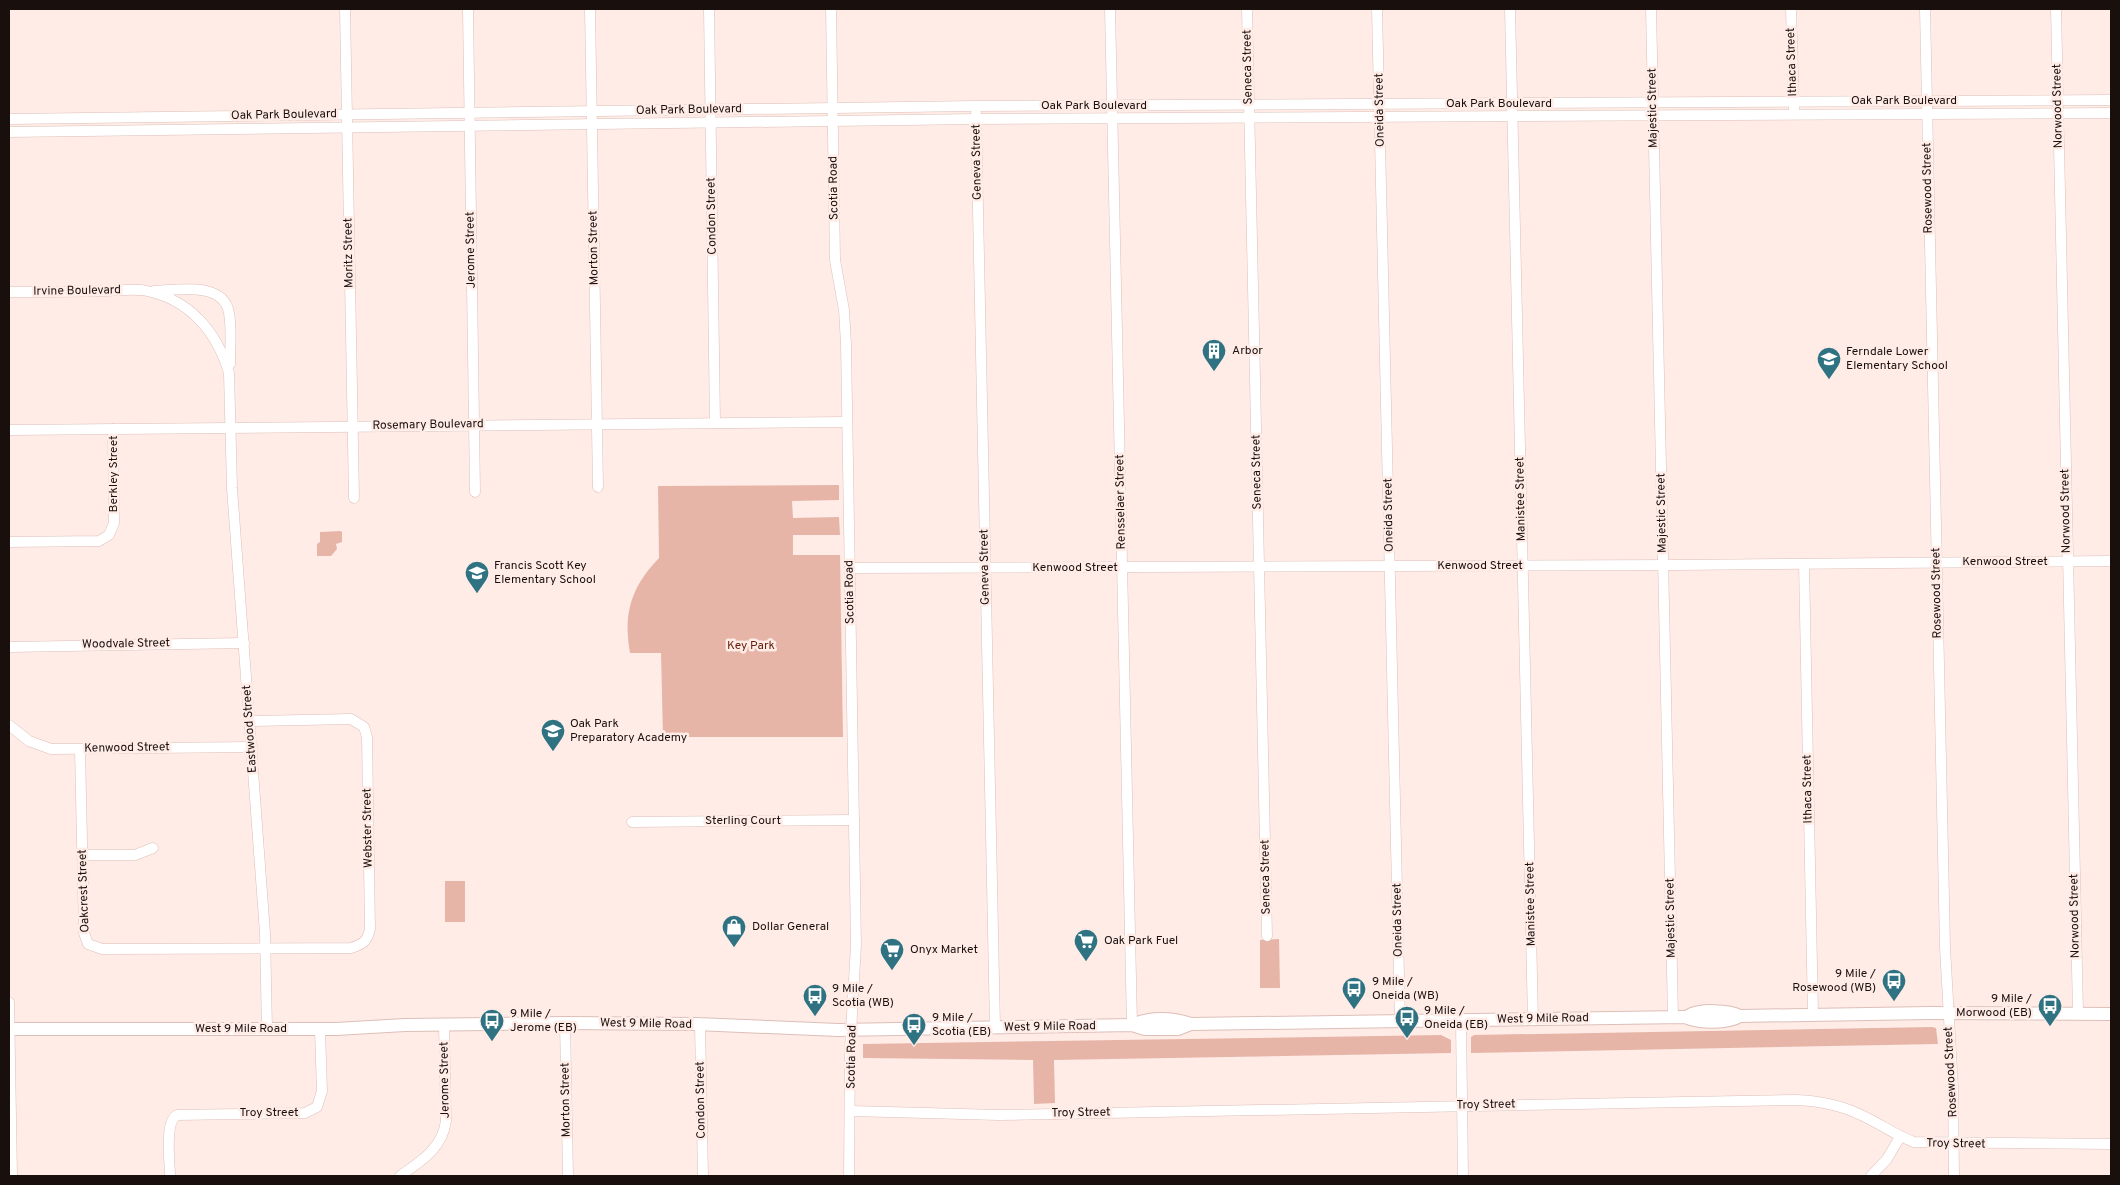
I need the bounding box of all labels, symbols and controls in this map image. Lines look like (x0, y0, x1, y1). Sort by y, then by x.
street label: Ithaca Street (1783, 27, 1801, 97)
street label: Seneca Street (1239, 29, 1257, 105)
street label: Norwood Street (2049, 64, 2067, 148)
street label: Majestic Street (1644, 68, 1662, 148)
street label: Oneida Street (1371, 73, 1389, 147)
street label: Oak Park Boulevard (1851, 93, 1957, 109)
street label: Oak Park Boulevard (1446, 96, 1552, 112)
street label: Oak Park Boulevard (1041, 98, 1147, 114)
street label: Oak Park Boulevard (636, 101, 742, 119)
street label: Oak Park Boulevard (231, 106, 337, 124)
street label: Geneva Street (968, 124, 986, 200)
street label: Rosewood Street (1919, 142, 1937, 234)
street label: Scotia Road (825, 156, 843, 220)
street label: Condon Street (703, 177, 721, 255)
street label: Morton Street (585, 210, 603, 286)
street label: Jerome Street (462, 211, 480, 289)
street label: Moritz Street (340, 218, 358, 288)
street label: Irvine Boulevard (33, 282, 121, 300)
building icon: Arbor (1201, 338, 1227, 372)
place label: Arbor (1232, 343, 1263, 359)
place label: Ferndale Lower Elementary School (1846, 344, 1948, 374)
school or university icon: Ferndale Lower Elementary School (1816, 346, 1842, 380)
street label: Rosemary Boulevard (372, 416, 484, 434)
street label: Seneca Street (1248, 434, 1266, 510)
street label: Berkley Street (106, 435, 122, 513)
street label: Rensselaer Street (1112, 454, 1130, 550)
street label: Manistee Street (1512, 457, 1530, 541)
street label: Norwood Street (2057, 469, 2075, 553)
street label: Majestic Street (1653, 473, 1671, 553)
street label: Oneida Street (1380, 478, 1398, 552)
street label: Geneva Street (976, 529, 994, 605)
street label: Rosewood Street (1928, 547, 1946, 639)
street label: Kenwood Street (1962, 554, 2048, 570)
place label: Francis Scott Key Elementary School (494, 558, 596, 588)
street label: Kenwood Street (1437, 558, 1523, 574)
school or university icon: Francis Scott Key Elementary School (464, 560, 490, 594)
street label: Scotia Road (841, 560, 859, 624)
street label: Kenwood Street (1032, 560, 1118, 576)
street label: Woodvale Street (82, 635, 170, 653)
park label: Key Park (727, 638, 775, 654)
street label: Eastwood Street (239, 684, 261, 774)
place label: Oak Park Preparatory Academy (570, 716, 687, 746)
school or university icon: Oak Park Preparatory Academy (540, 718, 566, 752)
street label: Kenwood Street (84, 739, 170, 757)
street label: Ithaca Street (1799, 754, 1817, 824)
street label: Webster Street (359, 788, 377, 868)
street label: Sterling Court (705, 813, 781, 829)
street label: Seneca Street (1257, 839, 1275, 915)
street label: Oakcrest Street (75, 849, 93, 933)
street label: Manistee Street (1522, 862, 1540, 946)
street label: Norwood Street (2066, 874, 2084, 958)
street label: Majestic Street (1662, 878, 1680, 958)
street label: Oneida Street (1389, 883, 1407, 957)
shop icon: Dollar General (721, 914, 747, 948)
place label: Dollar General (752, 919, 829, 935)
supermarket icon: Oak Park Fuel (1073, 928, 1099, 962)
place label: Oak Park Fuel (1104, 933, 1178, 949)
supermarket icon: Onyx Market (879, 937, 905, 971)
place label: Onyx Market (910, 942, 978, 958)
place label: 9 Mile / Rosewood (WB) (1792, 966, 1876, 996)
bus stop icon: 9 Mile / Rosewood (WB) (1881, 968, 1907, 1002)
place label: 9 Mile / Oneida (WB) (1372, 974, 1439, 1004)
bus stop icon: 9 Mile / Oneida (WB) (1341, 976, 1367, 1010)
place label: 9 Mile / Scotia (WB) (832, 981, 894, 1011)
bus stop icon: 9 Mile / Scotia (WB) (802, 983, 828, 1017)
place label: 9 Mile / Morwood (EB) (1956, 991, 2032, 1021)
bus stop icon: 9 Mile / Morwood (EB) (2037, 993, 2063, 1027)
place label: 9 Mile / Oneida (EB) (1424, 1003, 1488, 1033)
bus stop icon: 9 Mile / Oneida (EB) (1394, 1005, 1420, 1039)
place label: 9 Mile / Jerome (EB) (510, 1006, 577, 1036)
bus stop icon: 9 Mile / Jerome (EB) (479, 1008, 505, 1042)
place label: 9 Mile / Scotia (EB) (932, 1010, 991, 1040)
street label: West 9 Mile Road (1497, 1010, 1589, 1028)
bus stop icon: 9 Mile / Scotia (EB) (901, 1012, 927, 1046)
street label: West 9 Mile Road (600, 1015, 692, 1033)
street label: West 9 Mile Road (1004, 1018, 1096, 1036)
street label: West 9 Mile Road (195, 1021, 287, 1037)
street label: Scotia Road (843, 1025, 861, 1089)
street label: Rosewood Street (1941, 1026, 1961, 1118)
street label: Jerome Street (436, 1041, 454, 1119)
street label: Condon Street (692, 1061, 710, 1139)
street label: Morton Street (557, 1062, 575, 1138)
street label: Troy Street (1456, 1096, 1516, 1114)
street label: Troy Street (1051, 1104, 1111, 1122)
street label: Troy Street (239, 1105, 299, 1121)
street label: Troy Street (1926, 1135, 1986, 1153)

